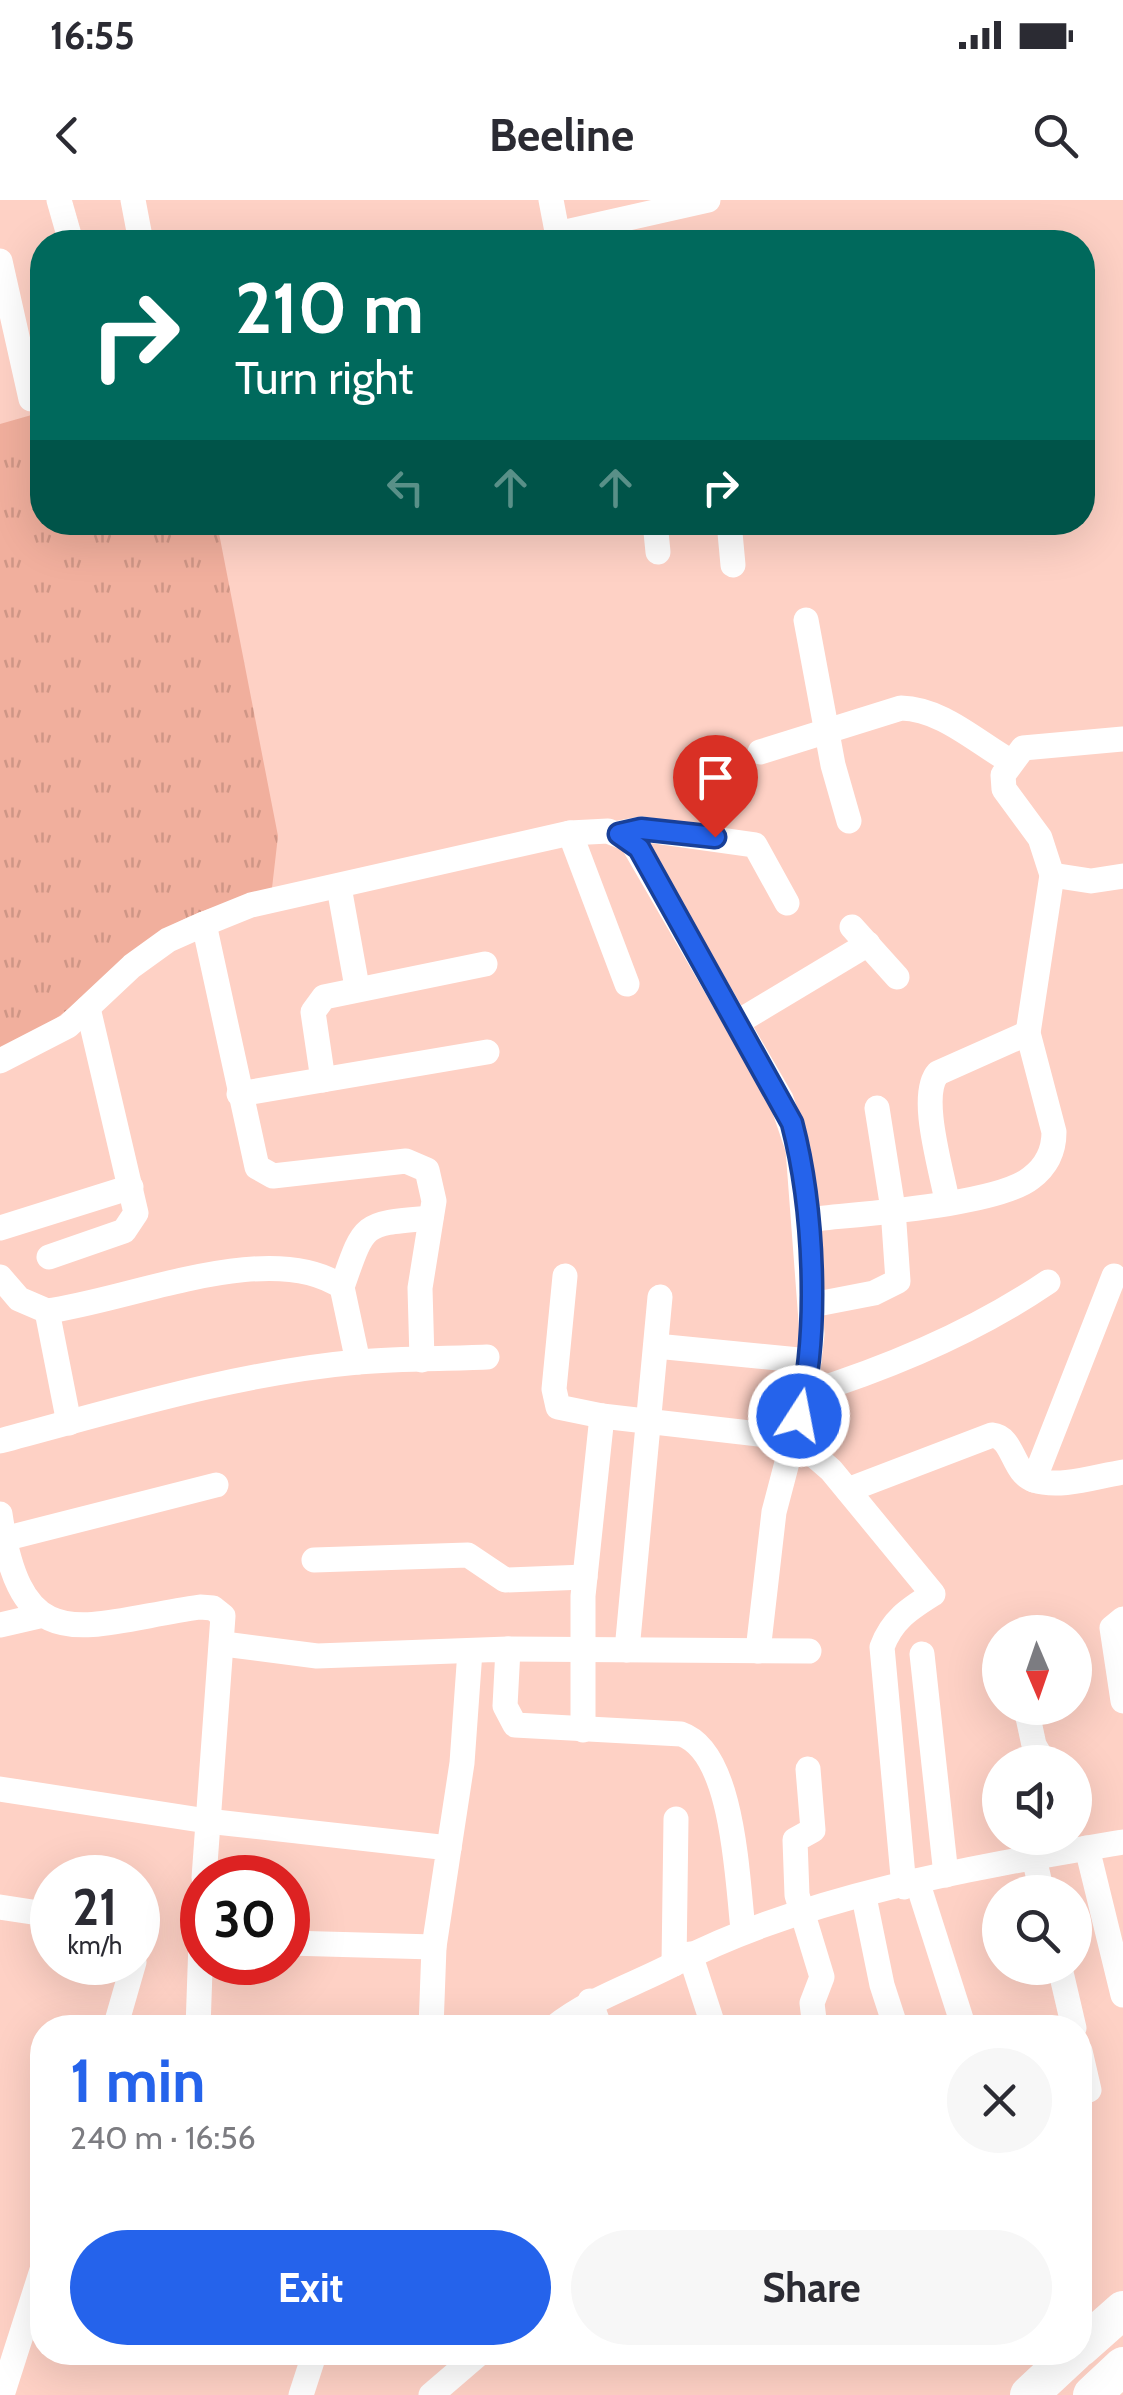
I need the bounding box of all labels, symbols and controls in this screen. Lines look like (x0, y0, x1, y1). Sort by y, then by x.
text: 16:55 (50, 12, 135, 59)
icon: back (40, 108, 95, 163)
text: Beeline (489, 108, 634, 162)
icon: search (1028, 108, 1083, 163)
text: 210 m (235, 265, 424, 351)
icon: right (70, 270, 200, 400)
text: Turn right (235, 351, 414, 405)
icon: left (378, 460, 433, 515)
icon: ahead (483, 460, 538, 515)
icon: ahead (588, 460, 643, 515)
icon: right (693, 460, 748, 515)
pin (673, 735, 758, 838)
icon: arrive (688, 750, 743, 805)
position arrow (747, 1364, 851, 1468)
north arrow (982, 1615, 1092, 1725)
map controls (982, 1615, 1092, 1985)
button: sound (982, 1745, 1092, 1855)
speed limit sign: 30 (180, 1855, 310, 1985)
button: search (982, 1875, 1092, 1985)
text: 21 (73, 1877, 117, 1938)
text: km/h (68, 1930, 122, 1960)
text: 1 min (70, 2044, 205, 2117)
button: close (947, 2048, 1052, 2153)
text: 240 m · 16:56 (70, 2118, 256, 2157)
button: Exit (70, 2230, 551, 2345)
button: Share (571, 2230, 1052, 2345)

